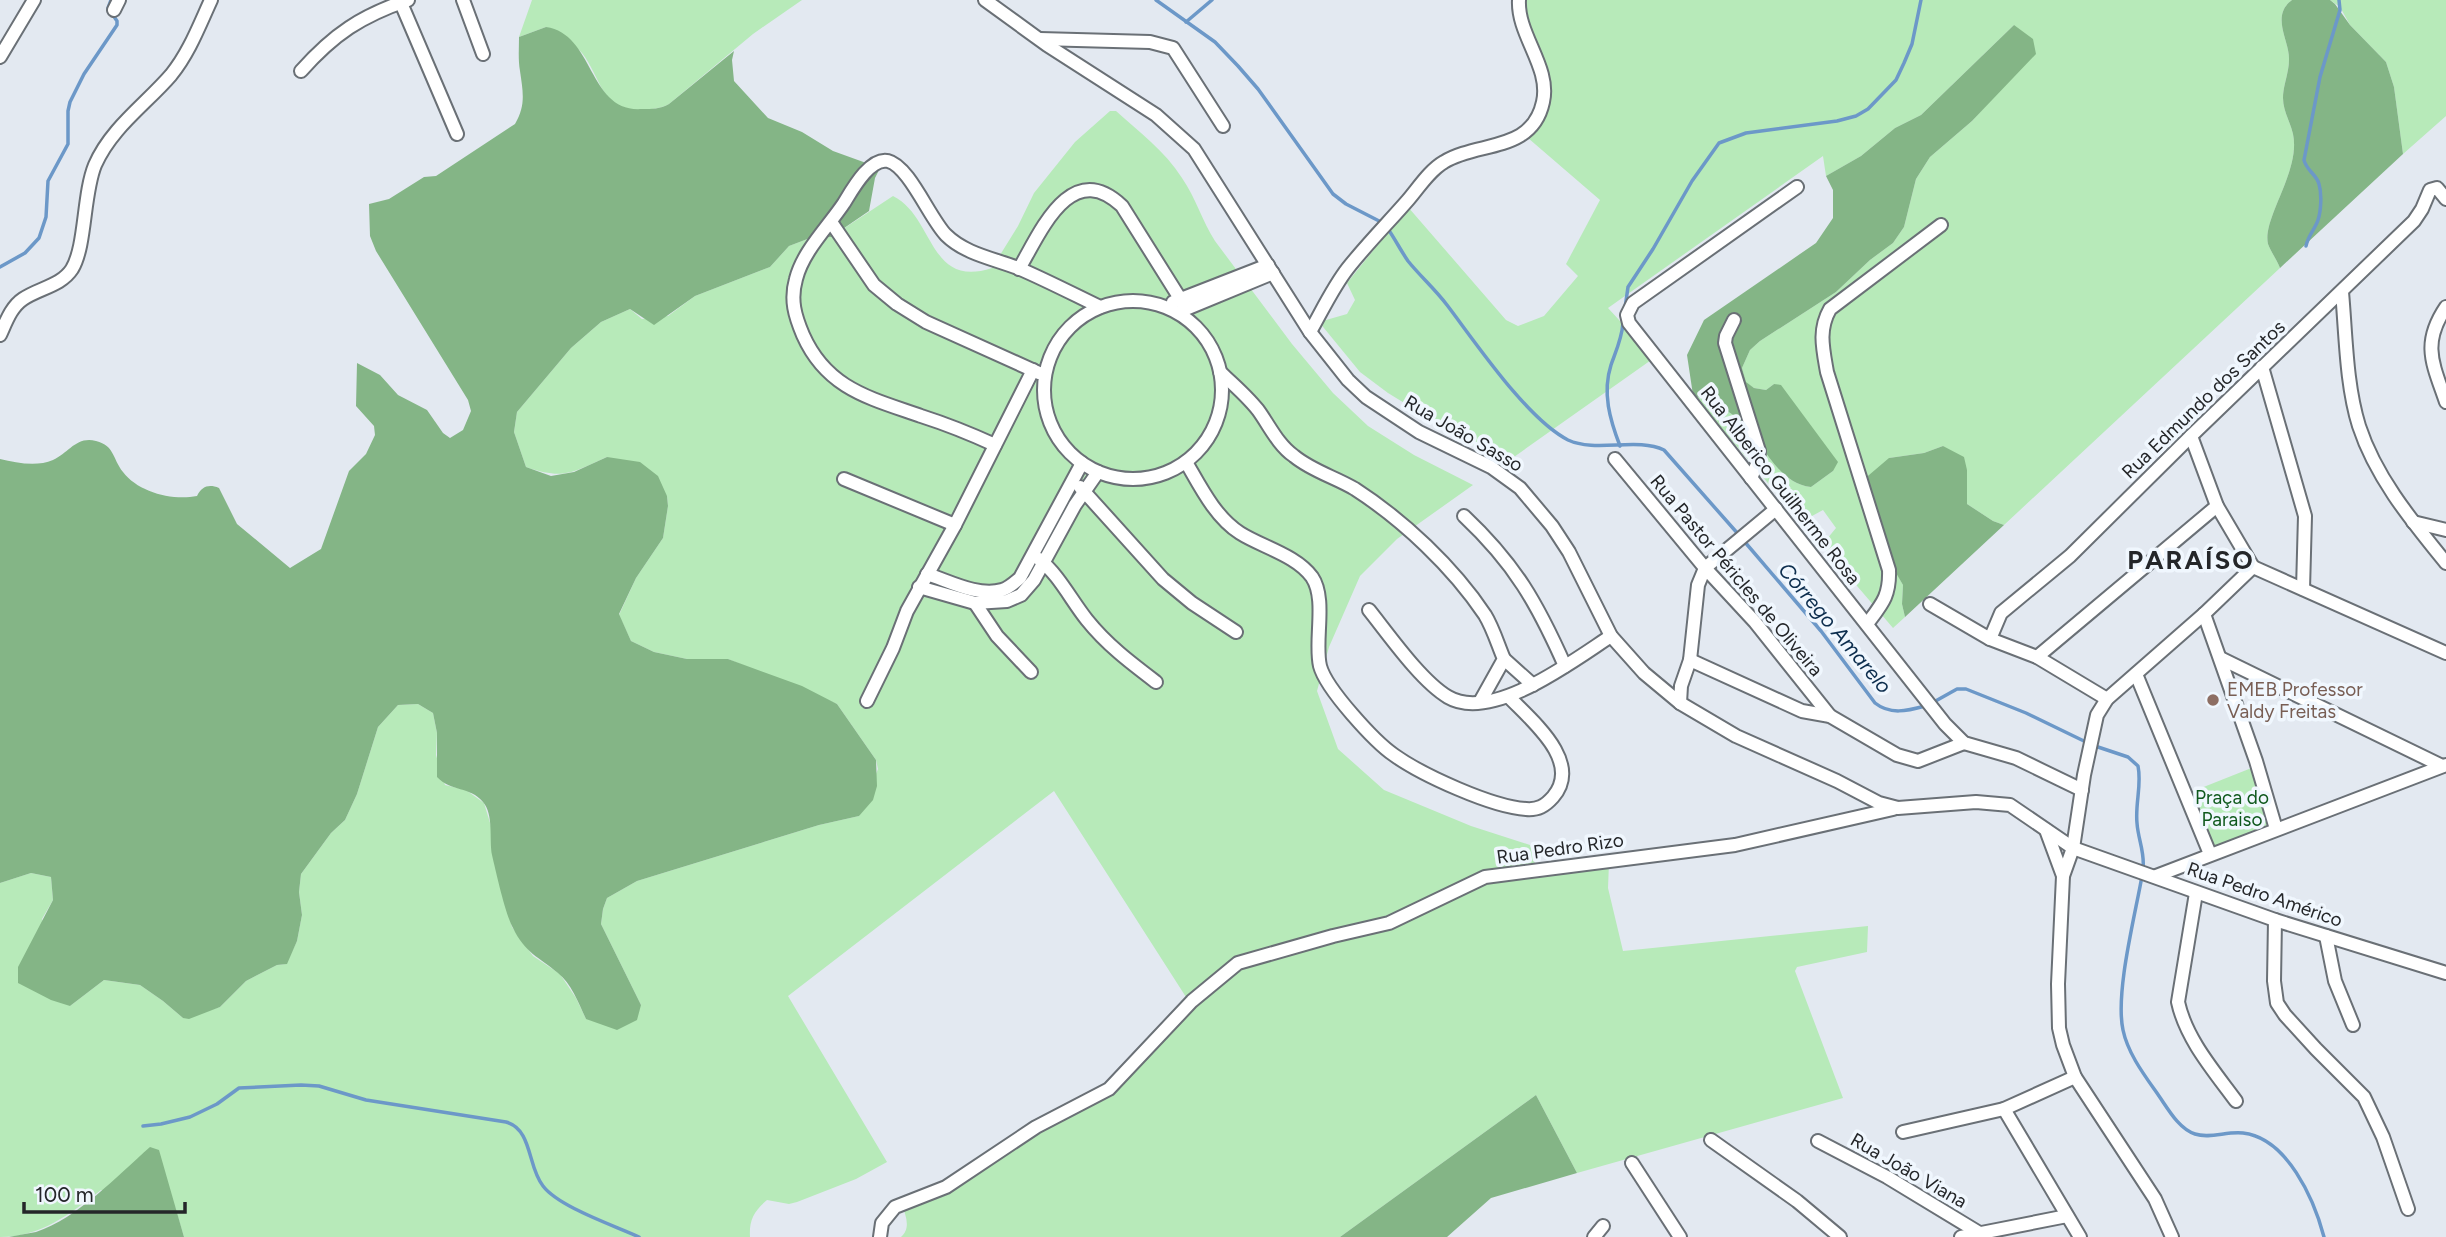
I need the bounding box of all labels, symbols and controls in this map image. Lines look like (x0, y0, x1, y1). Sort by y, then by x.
street label: Rua Edmundo dos Santos (2117, 315, 2290, 483)
street label: Rua Alberico Guilherme Rosa (1696, 381, 1865, 589)
street label: Rua João Sasso (1400, 390, 1527, 477)
street label: Rua Pastor Péricles de Oliveira (1646, 470, 1828, 681)
district label: PARAÍSO (2127, 544, 2255, 576)
water label: Córrego Amarelo (1773, 557, 1897, 698)
place label: EMEB Professor Valdy Freitas (2227, 678, 2363, 723)
marker: EMEB Professor Valdy Freitas (2205, 692, 2221, 708)
park label: Praça do Paraiso (2195, 786, 2269, 831)
street label: Rua Pedro Rizo (1495, 828, 1625, 869)
street label: Rua Pedro Américo (2184, 857, 2346, 932)
street label: Rua João Viana (1846, 1128, 1971, 1213)
scale bar (24, 1170, 186, 1214)
text: 100 m (35, 1182, 94, 1207)

